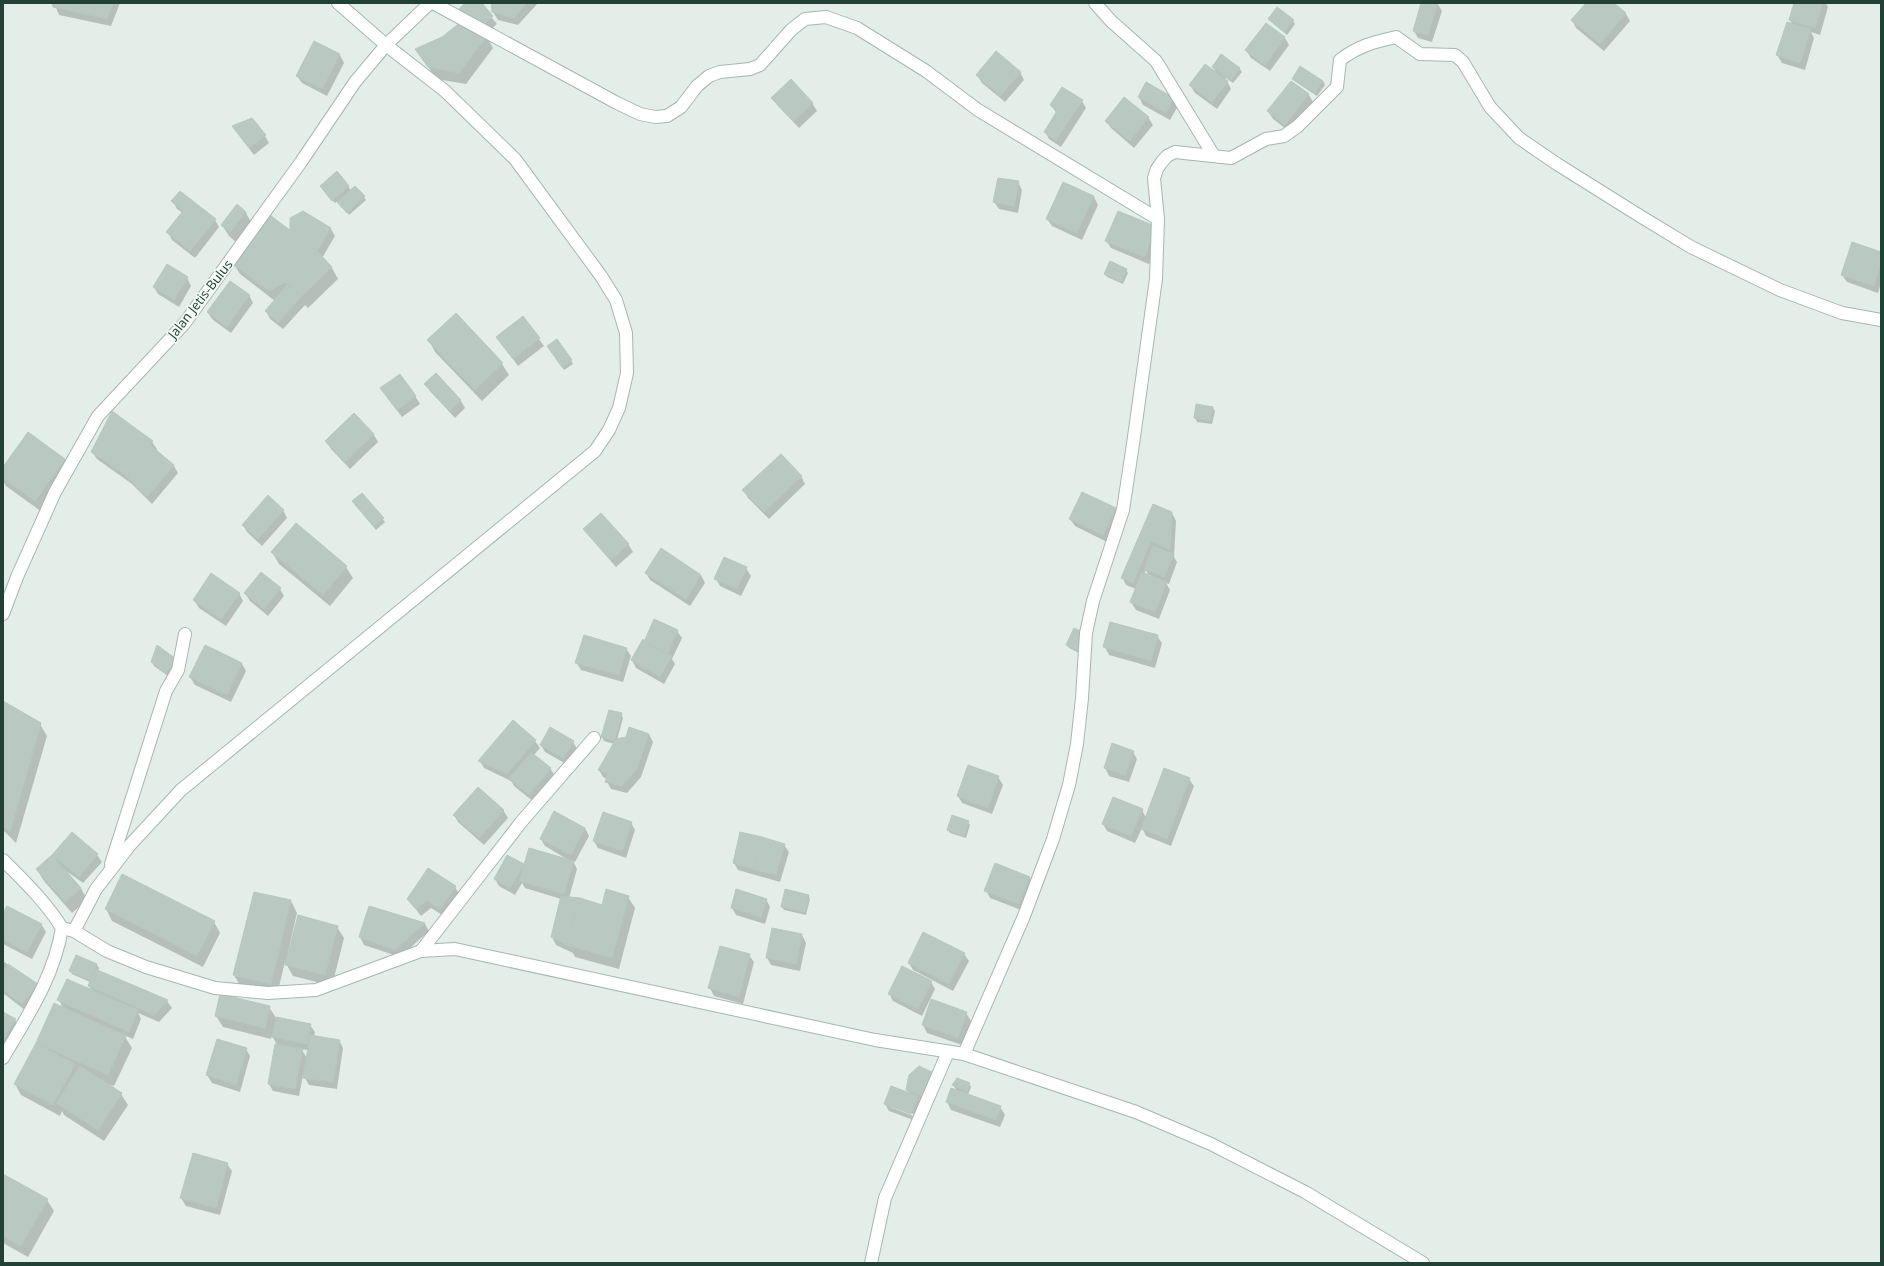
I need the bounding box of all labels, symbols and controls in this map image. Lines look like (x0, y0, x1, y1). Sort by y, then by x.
street label: Jalan Jetis-Bulus (162, 256, 236, 344)

